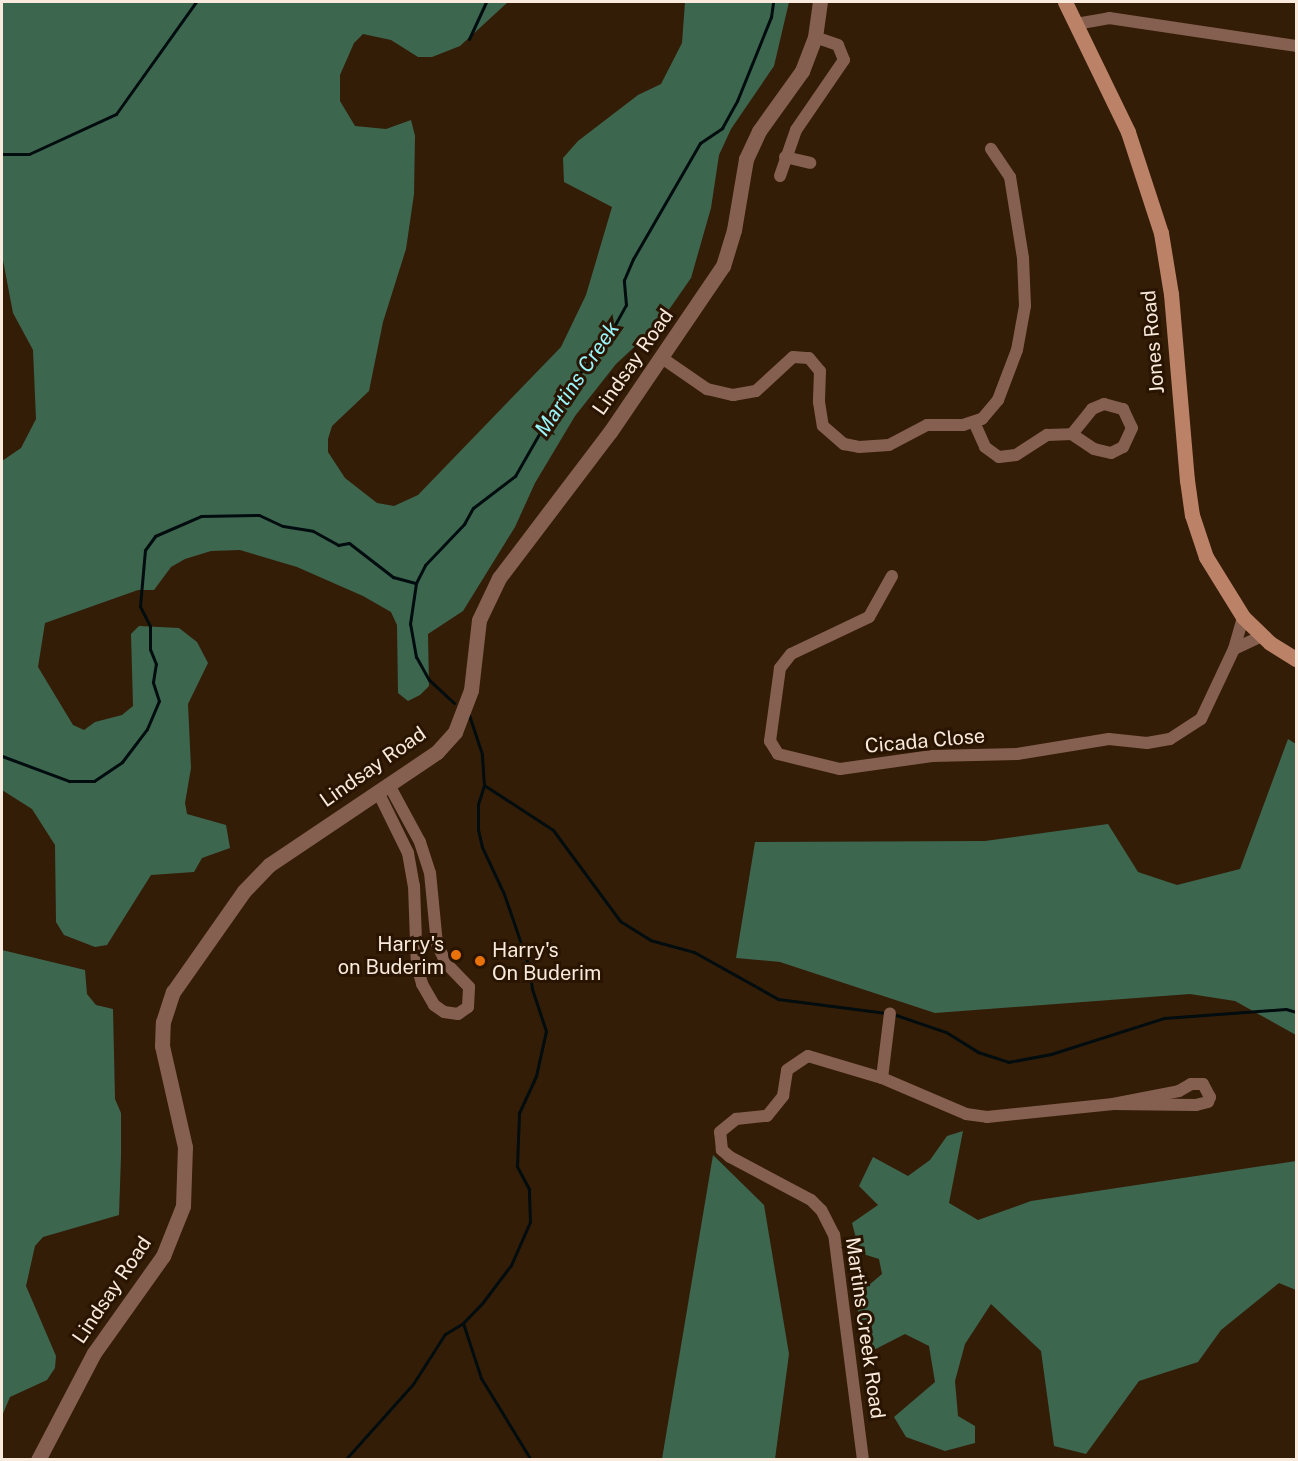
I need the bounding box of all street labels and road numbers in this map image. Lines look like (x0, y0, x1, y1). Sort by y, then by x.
street label: Jones Road (1137, 289, 1169, 395)
street label: Lindsay Road (588, 304, 678, 420)
street label: Lindsay Road (315, 722, 431, 812)
street label: Cicada Close (864, 724, 986, 758)
street label: Lindsay Road (67, 1232, 157, 1348)
street label: Martins Creek Road (840, 1236, 890, 1420)

